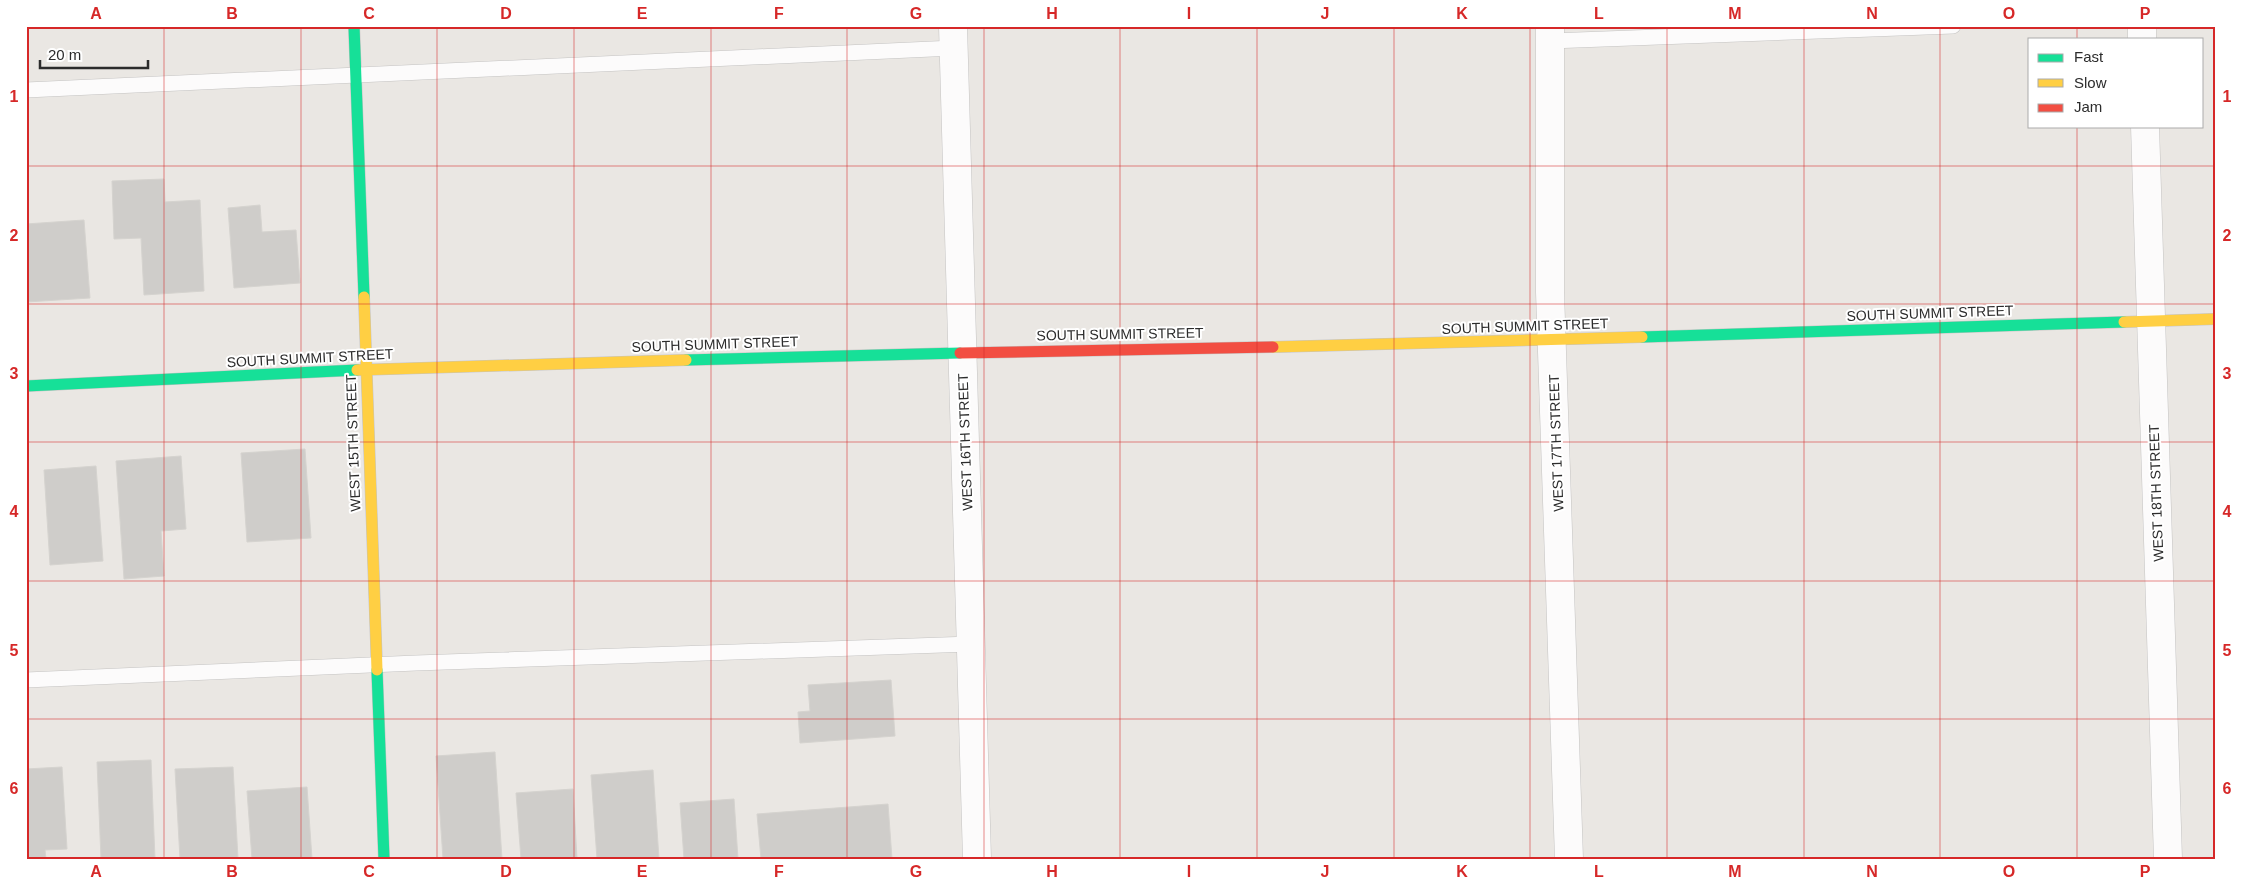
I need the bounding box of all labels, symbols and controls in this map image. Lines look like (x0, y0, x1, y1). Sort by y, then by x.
text: A (90, 5, 102, 22)
text: B (226, 5, 238, 22)
text: C (363, 5, 375, 22)
text: D (500, 5, 512, 22)
text: E (637, 5, 648, 22)
text: F (774, 5, 784, 22)
text: G (910, 5, 922, 22)
text: H (1046, 5, 1058, 22)
text: I (1187, 5, 1191, 22)
text: J (1321, 5, 1329, 22)
text: K (1456, 5, 1468, 22)
text: L (1594, 5, 1604, 22)
text: M (1728, 5, 1742, 22)
text: N (1866, 5, 1878, 22)
text: O (2003, 5, 2015, 22)
text: P (2140, 5, 2151, 22)
scale bar (40, 38, 148, 70)
legend (2028, 38, 2204, 128)
text: 20 m (48, 46, 81, 63)
text: Fast (2074, 48, 2104, 65)
text: Slow (2074, 74, 2107, 91)
text: 1 (10, 88, 19, 105)
text: 1 (2223, 88, 2232, 105)
text: Jam (2074, 98, 2102, 115)
text: 2 (10, 227, 19, 244)
text: 2 (2223, 227, 2232, 244)
street label: SOUTH SUMMIT STREET (1846, 302, 2014, 324)
street label: SOUTH SUMMIT STREET (1441, 315, 1609, 337)
street label: SOUTH SUMMIT STREET (1036, 325, 1204, 343)
street label: SOUTH SUMMIT STREET (631, 333, 799, 355)
street label: SOUTH SUMMIT STREET (226, 346, 394, 370)
text: 3 (10, 365, 19, 382)
text: 3 (2223, 365, 2232, 382)
street label: WEST 16TH STREET (955, 373, 975, 511)
street label: WEST 15TH STREET (343, 374, 363, 512)
street label: WEST 17TH STREET (1546, 374, 1566, 512)
street label: WEST 18TH STREET (2146, 424, 2166, 562)
text: 4 (10, 503, 19, 520)
text: 4 (2223, 503, 2232, 520)
text: 5 (10, 642, 19, 659)
text: 5 (2223, 642, 2232, 659)
text: 6 (10, 780, 19, 797)
text: 6 (2223, 780, 2232, 797)
text: A (90, 863, 102, 880)
text: B (226, 863, 238, 880)
text: C (363, 863, 375, 880)
text: D (500, 863, 512, 880)
text: E (637, 863, 648, 880)
text: F (774, 863, 784, 880)
text: G (910, 863, 922, 880)
text: H (1046, 863, 1058, 880)
text: I (1187, 863, 1191, 880)
text: J (1321, 863, 1329, 880)
text: K (1456, 863, 1468, 880)
text: L (1594, 863, 1604, 880)
text: M (1728, 863, 1742, 880)
text: N (1866, 863, 1878, 880)
text: O (2003, 863, 2015, 880)
text: P (2140, 863, 2151, 880)

